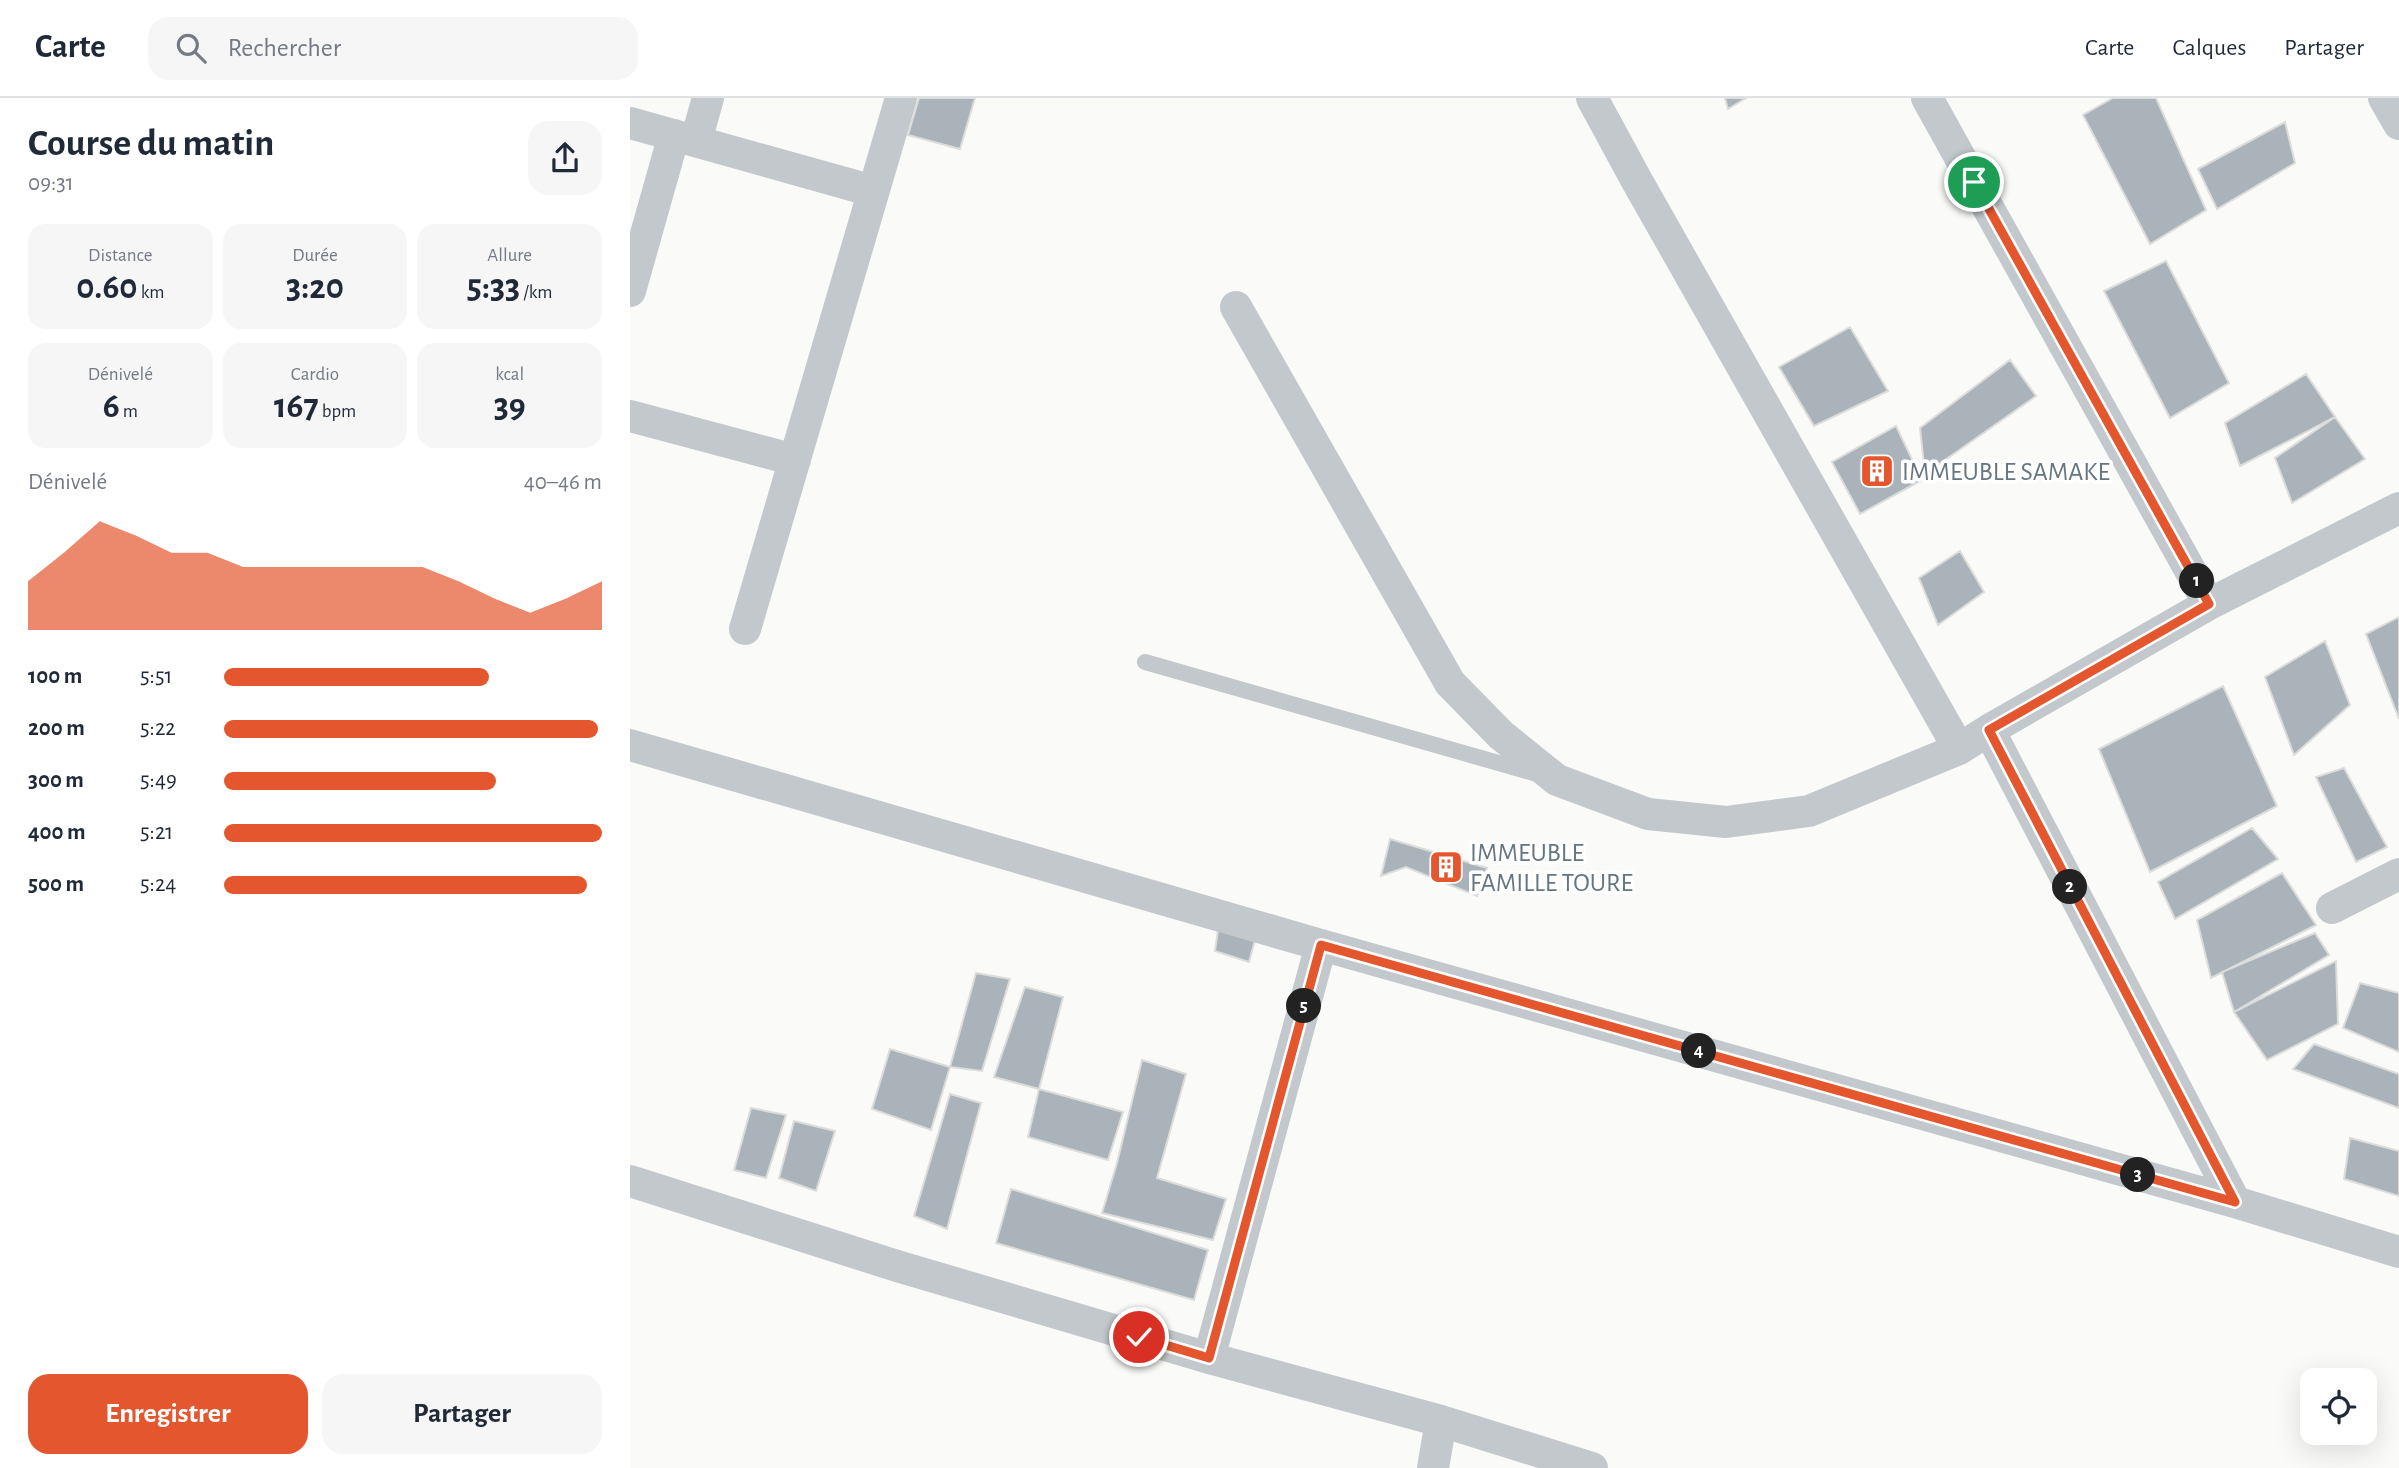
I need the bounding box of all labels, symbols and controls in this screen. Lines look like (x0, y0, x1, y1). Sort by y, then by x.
search box (148, 17, 638, 80)
icon: search (172, 29, 210, 67)
text: Carte (35, 31, 106, 64)
text: Rechercher (228, 35, 341, 61)
text: Carte (2085, 36, 2134, 60)
text: Calques (2172, 36, 2246, 60)
text: Partager (2284, 36, 2364, 60)
button: share (528, 121, 602, 195)
text: Course du matin (28, 125, 274, 163)
pin (1944, 152, 2004, 212)
icon: arrive (1955, 163, 1993, 201)
text: 09:31 (28, 172, 74, 195)
text: Distance (88, 246, 153, 265)
text: Durée (292, 246, 338, 265)
text: Allure (487, 246, 532, 265)
text: 0.60 (76, 270, 138, 305)
text: 3:20 (286, 270, 344, 305)
text: 5:33 (467, 270, 520, 305)
text: km (138, 283, 165, 302)
text: /km (520, 283, 553, 302)
text: Dénivelé (88, 365, 153, 384)
text: Cardio (291, 365, 339, 384)
text: kcal (495, 365, 524, 384)
text: 6 (103, 389, 120, 424)
text: 167 (274, 389, 319, 424)
text: 39 (494, 389, 526, 424)
text: m (120, 402, 138, 421)
text: bpm (319, 402, 356, 421)
building icon: IMMEUBLE SAMAKE (1858, 452, 1896, 490)
place label: IMMEUBLE SAMAKE (1902, 459, 2110, 485)
text: Dénivelé (28, 471, 107, 494)
text: 40–46 m (524, 471, 602, 494)
pin: 1 (2180, 564, 2214, 598)
text: 1 (2193, 571, 2200, 590)
text: 100 m (28, 665, 82, 688)
text: 5:51 (140, 665, 172, 688)
text: 200 m (28, 717, 85, 740)
text: 5:22 (140, 717, 176, 740)
text: 300 m (28, 769, 84, 792)
text: 5:49 (140, 769, 177, 792)
text: 400 m (28, 821, 86, 844)
text: 5:21 (140, 821, 173, 844)
place label: IMMEUBLE FAMILLE TOURE (1470, 840, 1633, 896)
building icon: IMMEUBLE FAMILLE TOURE (1427, 848, 1465, 886)
pin: 2 (2052, 870, 2088, 904)
text: 500 m (28, 873, 84, 896)
text: 5:24 (140, 873, 176, 896)
text: 2 (2065, 877, 2074, 896)
pin: 5 (1286, 988, 1322, 1024)
text: 5 (1299, 996, 1308, 1015)
pin: 4 (1682, 1034, 1716, 1068)
text: 4 (1694, 1041, 1703, 1060)
pin: 3 (2120, 1158, 2156, 1192)
text: 3 (2133, 1165, 2142, 1184)
pin (1109, 1307, 1169, 1367)
icon: check (1120, 1318, 1158, 1356)
map controls (2300, 1368, 2377, 1445)
button: locate (2300, 1368, 2377, 1445)
button: Enregistrer (28, 1374, 308, 1454)
button: Partager (322, 1374, 602, 1454)

